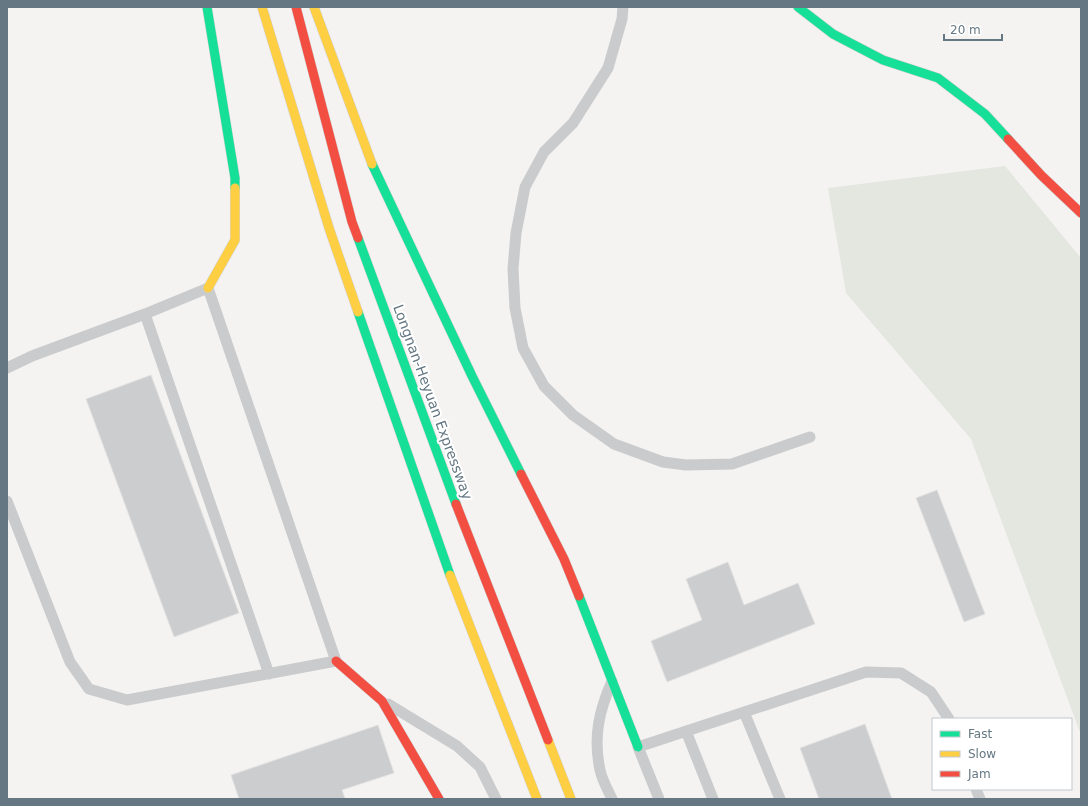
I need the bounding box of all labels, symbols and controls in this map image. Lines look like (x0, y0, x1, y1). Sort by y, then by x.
scale bar (944, 16, 1002, 42)
text: 20 m (950, 23, 981, 37)
street label: Longnan-Heyuan Expressway (390, 302, 476, 502)
legend (932, 718, 1072, 790)
text: Fast (968, 727, 992, 741)
text: Slow (968, 747, 996, 761)
text: Jam (967, 767, 991, 781)

